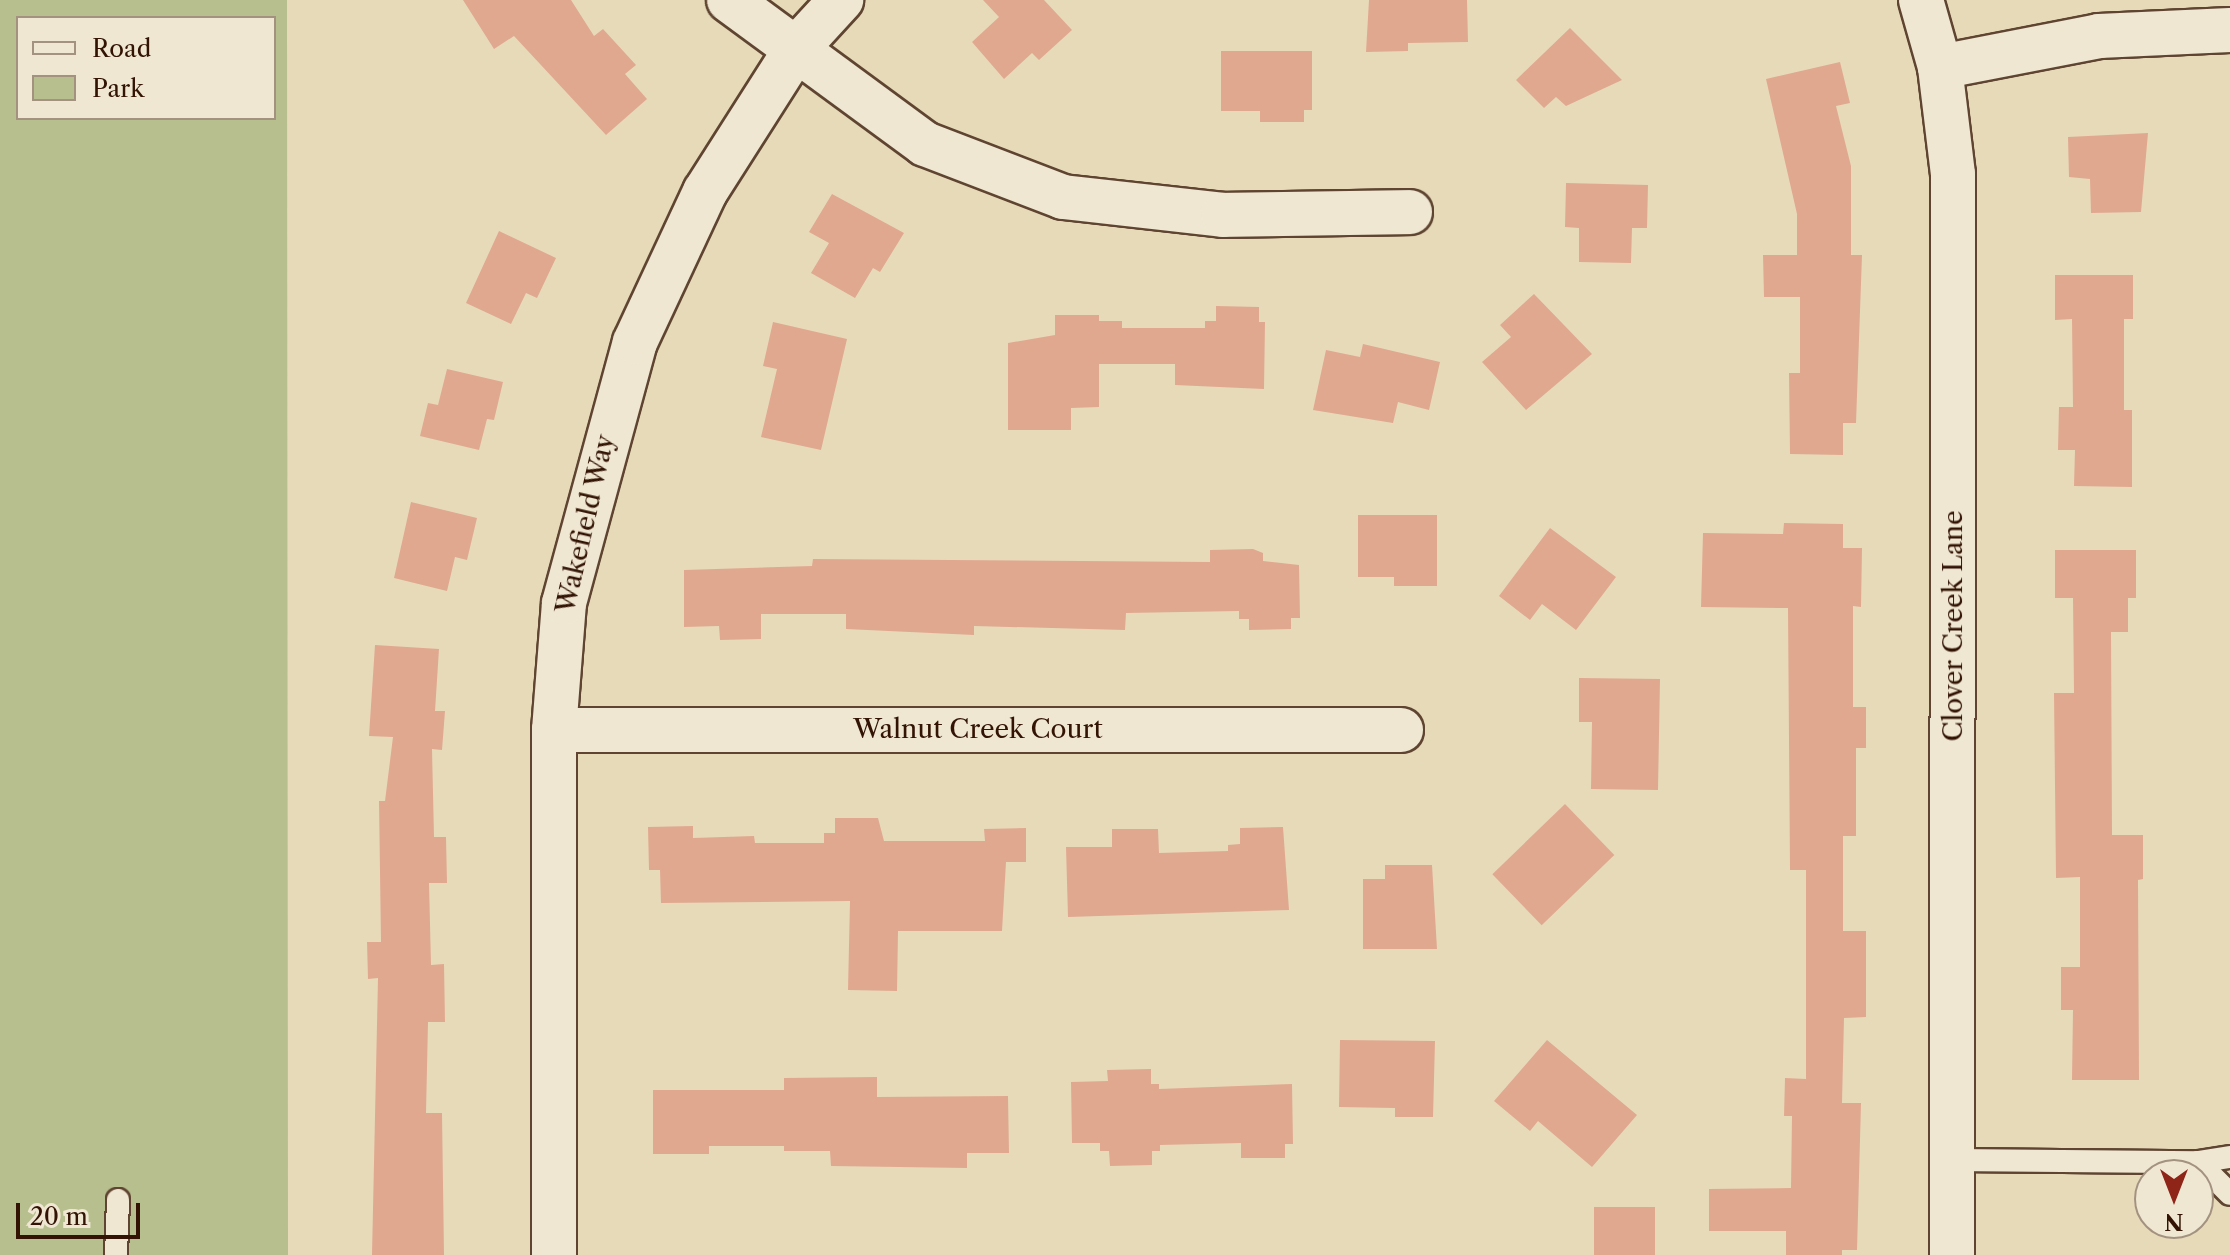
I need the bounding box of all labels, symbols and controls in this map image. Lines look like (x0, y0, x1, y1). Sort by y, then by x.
legend (16, 16, 276, 120)
text: Road (92, 34, 151, 63)
text: Park (92, 74, 144, 103)
street label: Wakefield Way (550, 431, 622, 617)
street label: Clover Creek Lane (1938, 510, 1970, 742)
street label: Walnut Creek Court (853, 714, 1103, 746)
north arrow (2134, 1159, 2214, 1239)
scale bar (20, 1187, 144, 1237)
text: 20 m (30, 1202, 88, 1231)
text: N (2164, 1208, 2184, 1235)

